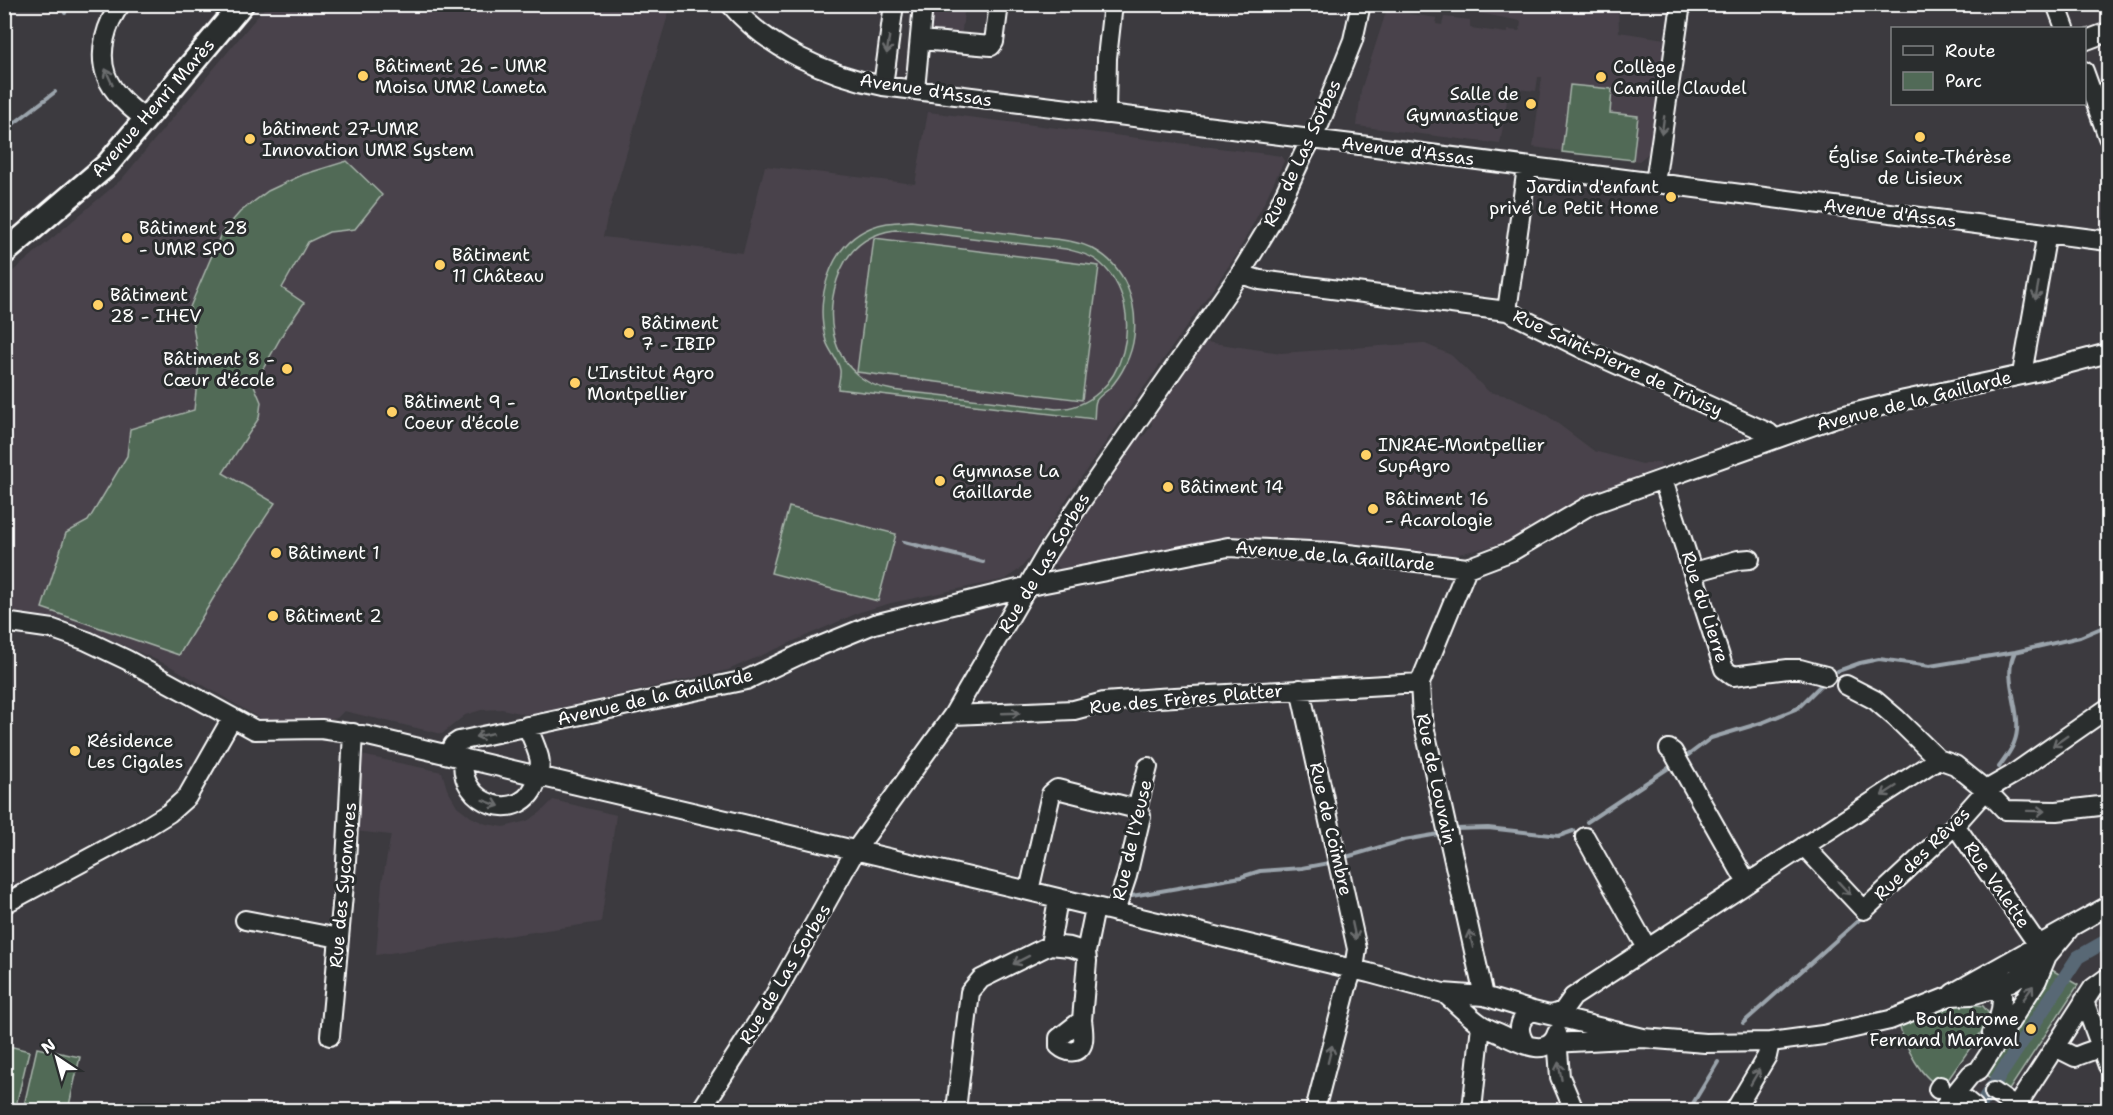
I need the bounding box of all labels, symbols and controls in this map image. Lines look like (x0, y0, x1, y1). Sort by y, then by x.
legend (1891, 27, 2086, 105)
street label: Avenue Henri Marès (86, 33, 220, 183)
one-way arrow (882, 35, 893, 55)
text: Route (1945, 39, 1996, 63)
place label: Bâtiment 26 - UMR Moisa UMR Lameta (375, 54, 547, 99)
place label: Collège Camille Claudel (1613, 55, 1747, 100)
one-way arrow (103, 68, 114, 86)
street label: Avenue d'Assas (858, 68, 994, 112)
marker: Bâtiment 26 - UMR Moisa UMR Lameta (356, 69, 370, 83)
text: Parc (1945, 69, 1982, 93)
marker: Collège Camille Claudel (1594, 70, 1608, 84)
street label: Rue de Las Sorbes (1257, 75, 1347, 231)
place label: Salle de Gymnastique (1406, 82, 1519, 127)
marker: Salle de Gymnastique (1524, 97, 1538, 111)
one-way arrow (1658, 114, 1669, 134)
place label: bâtiment 27-UMR Innovation UMR System (262, 117, 474, 162)
marker: Église Sainte-Thérèse de Lisieux (1913, 130, 1927, 144)
street label: Avenue d'Assas (1340, 131, 1476, 171)
marker: bâtiment 27-UMR Innovation UMR System (243, 132, 257, 146)
place label: Église Sainte-Thérèse de Lisieux (1828, 145, 2012, 190)
place label: Jardin d'enfant privé Le Petit Home (1489, 175, 1659, 220)
marker: Jardin d'enfant privé Le Petit Home (1664, 190, 1678, 204)
street label: Avenue d'Assas (1822, 193, 1958, 233)
place label: Bâtiment 28 - UMR SPO (139, 216, 248, 261)
marker: Bâtiment 28 - UMR SPO (120, 231, 134, 245)
place label: Bâtiment 11 Château (452, 243, 544, 288)
marker: Bâtiment 11 Château (433, 258, 447, 272)
one-way arrow (2031, 280, 2042, 300)
place label: Bâtiment 28 - IHEV (110, 283, 201, 328)
marker: Bâtiment 28 - IHEV (91, 298, 105, 312)
street label: Rue Saint-Pierre de Trivisy (1509, 304, 1727, 422)
place label: Bâtiment 7 - IBIP (641, 311, 719, 356)
marker: Bâtiment 7 - IBIP (622, 326, 636, 340)
place label: Bâtiment 8 - Cœur d'école (163, 347, 275, 392)
place label: L'Institut Agro Montpellier (587, 361, 714, 406)
marker: Bâtiment 8 - Cœur d'école (280, 362, 294, 376)
street label: Avenue de la Gaillarde (1814, 365, 2014, 437)
marker: L'Institut Agro Montpellier (568, 376, 582, 390)
place label: Bâtiment 9 - Coeur d'école (404, 390, 519, 435)
marker: Bâtiment 9 - Coeur d'école (385, 405, 399, 419)
place label: INRAE-Montpellier SupAgro (1378, 433, 1545, 478)
marker: INRAE-Montpellier SupAgro (1359, 448, 1373, 462)
place label: Gymnase La Gaillarde (952, 459, 1059, 504)
marker: Gymnase La Gaillarde (933, 474, 947, 488)
place label: Bâtiment 14 (1180, 475, 1284, 499)
marker: Bâtiment 14 (1161, 480, 1175, 494)
place label: Bâtiment 16 - Acarologie (1385, 487, 1493, 532)
street label: Rue de Las Sorbes (993, 488, 1095, 638)
marker: Bâtiment 16 - Acarologie (1366, 502, 1380, 516)
street label: Avenue de la Gaillarde (1234, 535, 1436, 577)
place label: Bâtiment 1 (288, 541, 380, 565)
marker: Bâtiment 1 (269, 546, 283, 560)
street label: Rue du Lierre (1676, 548, 1734, 666)
place label: Bâtiment 2 (285, 604, 382, 628)
marker: Bâtiment 2 (266, 609, 280, 623)
street label: Avenue de la Gaillarde (555, 663, 755, 731)
street label: Rue des Frères Platter (1088, 679, 1284, 719)
one-way arrow (1001, 708, 1021, 719)
street label: Rue de Louvain (1410, 711, 1462, 847)
place label: Résidence Les Cigales (87, 729, 184, 774)
one-way arrow (475, 730, 494, 742)
one-way arrow (2053, 735, 2069, 747)
marker: Résidence Les Cigales (68, 744, 82, 758)
street label: Rue de Coïmbre (1304, 760, 1358, 898)
street label: Rue de l'Yeuse (1106, 777, 1158, 903)
one-way arrow (1881, 785, 1898, 797)
one-way arrow (482, 798, 500, 809)
street label: Rue des Sycomores (324, 801, 362, 969)
street label: Rue des Rêves (1869, 802, 1975, 906)
one-way arrow (2025, 805, 2045, 816)
street label: Rue Valette (1958, 837, 2036, 933)
one-way arrow (1837, 881, 1851, 896)
street label: Rue de Las Sorbes (734, 899, 836, 1049)
one-way arrow (1349, 921, 1360, 940)
one-way arrow (1465, 930, 1477, 949)
one-way arrow (1012, 954, 1030, 966)
one-way arrow (2022, 985, 2034, 1001)
place label: Boulodrome Fernand Maraval (1869, 1007, 2020, 1052)
marker: Boulodrome Fernand Maraval (2024, 1022, 2038, 1036)
north arrow (27, 1028, 87, 1088)
text: N (37, 1034, 60, 1058)
one-way arrow (1324, 1045, 1336, 1064)
one-way arrow (1554, 1061, 1565, 1081)
one-way arrow (1749, 1069, 1761, 1086)

